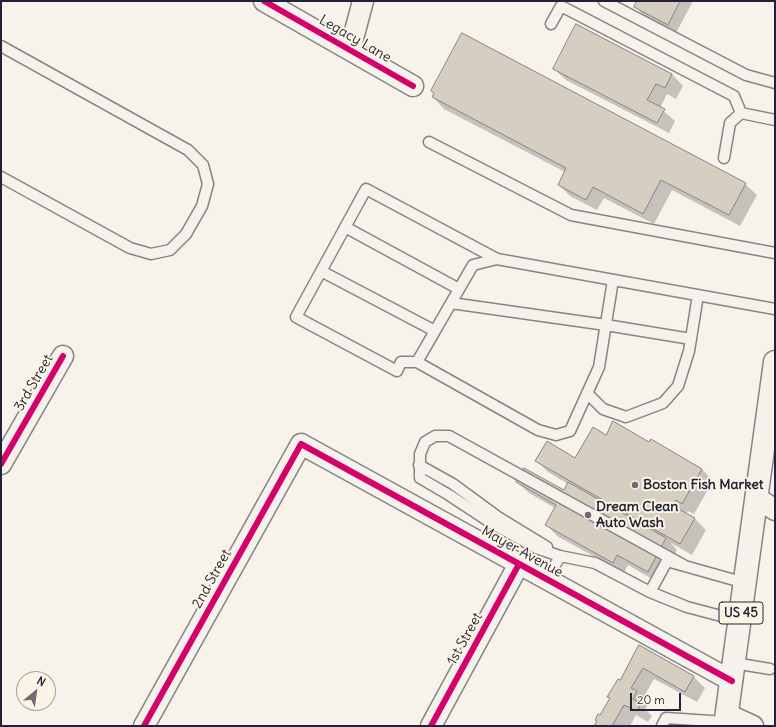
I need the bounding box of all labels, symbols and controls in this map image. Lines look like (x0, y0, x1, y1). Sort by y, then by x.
street label: Legacy Lane (316, 12, 394, 66)
street label: 3rd Street (11, 352, 57, 414)
place label: Boston Fish Market (643, 477, 764, 493)
marker: Boston Fish Market (630, 480, 640, 490)
place label: Dream Clean Auto Wash (596, 499, 678, 532)
marker: Dream Clean Auto Wash (583, 510, 593, 520)
street label: Mayer Avenue (478, 523, 566, 581)
street label: 2nd Street (189, 547, 235, 611)
road number: US 45 (719, 602, 763, 624)
street label: 1st Street (444, 610, 486, 668)
north arrow (16, 671, 56, 711)
text: N (35, 673, 48, 689)
scale bar (632, 685, 683, 711)
text: 20 m (637, 692, 665, 707)

